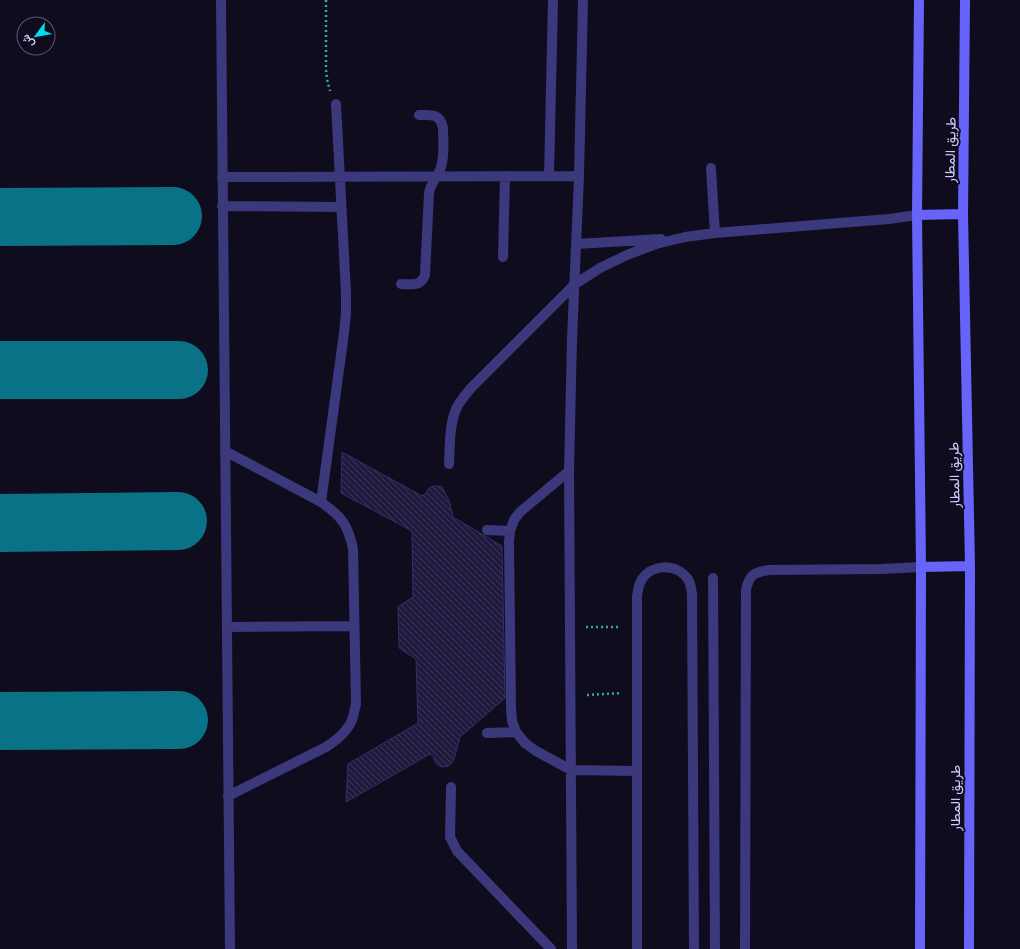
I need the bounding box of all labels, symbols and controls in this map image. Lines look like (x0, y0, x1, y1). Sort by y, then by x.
north arrow (16, 16, 56, 56)
text: ش (18, 32, 37, 51)
street label: طريق المطار (940, 117, 960, 184)
street label: طريق المطار (944, 442, 964, 509)
street label: طريق المطار (946, 765, 964, 832)

